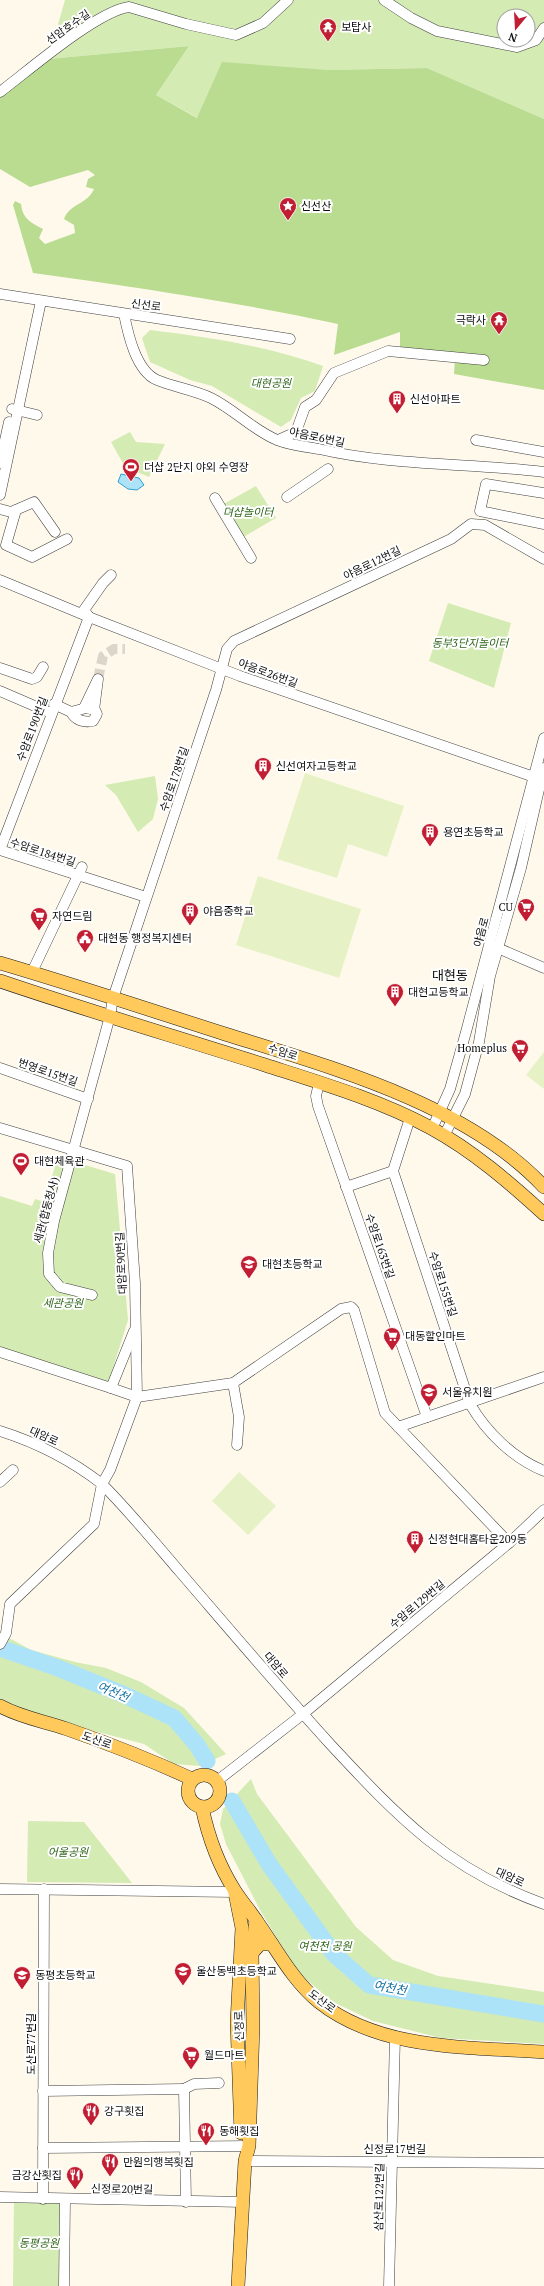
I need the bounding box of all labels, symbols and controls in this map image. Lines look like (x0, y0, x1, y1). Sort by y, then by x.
street label: 선암호수길 (43, 7, 93, 47)
north arrow (496, 8, 536, 48)
temple icon: 보탑사 (318, 17, 338, 42)
place label: 보탑사 (341, 20, 371, 34)
text: N (506, 29, 519, 45)
place icon: 신선산 (278, 196, 298, 221)
place label: 신선산 (301, 199, 331, 213)
street label: 신선로 (130, 296, 162, 314)
temple icon: 극락사 (489, 310, 509, 335)
place label: 극락사 (456, 313, 486, 327)
park label: 대현공원 (251, 376, 292, 390)
building icon: 신선아파트 (387, 389, 407, 414)
place label: 신선아파트 (410, 392, 461, 406)
street label: 야음로6번길 (288, 424, 346, 450)
sports icon: 더샵 2단지 야외 수영장 (121, 457, 141, 482)
place label: 더샵 2단지 야외 수영장 (144, 460, 249, 474)
park label: 뎌샵놀이터 (223, 505, 275, 519)
street label: 야음로12번길 (341, 543, 403, 583)
park label: 동부3단지놀이터 (432, 636, 510, 650)
street label: 야음로26번길 (236, 656, 300, 690)
street label: 수암로190번길 (13, 695, 51, 763)
street label: 수암로178번길 (156, 744, 192, 814)
building icon: 신선여자고등학교 (253, 756, 273, 781)
place label: 신선여자고등학교 (276, 759, 357, 773)
building icon: 용연초등학교 (420, 822, 440, 847)
place label: 용연초등학교 (443, 825, 504, 839)
street label: 수암로184번길 (8, 835, 78, 869)
supermarket icon: CU (516, 897, 536, 922)
place label: CU (499, 900, 514, 914)
building icon: 야음중학교 (180, 901, 200, 926)
place label: 야음중학교 (203, 904, 254, 918)
supermarket icon: 자연드림 (29, 906, 49, 931)
place label: 자연드림 (52, 909, 92, 923)
street label: 야음로 (470, 916, 492, 948)
public building icon: 대현동 행정복지센터 (75, 928, 95, 953)
place label: 대현동 행정복지센터 (98, 931, 192, 945)
district label: 대현동 (432, 966, 468, 984)
building icon: 대현고등학교 (385, 982, 405, 1007)
place label: 대현고등학교 (408, 985, 469, 999)
supermarket icon: Homeplus (510, 1038, 530, 1063)
street label: 수암로 (266, 1041, 300, 1063)
place label: Homeplus (457, 1041, 507, 1055)
street label: 번영로15번길 (16, 1055, 80, 1089)
sports icon: 대현체육관 (11, 1151, 31, 1176)
place label: 대현체육관 (34, 1154, 85, 1168)
street label: 세관(합동청사) (30, 1175, 62, 1245)
street label: 수암로163번길 (362, 1211, 398, 1281)
street label: 대암로90번길 (112, 1232, 130, 1294)
street label: 수암로155번길 (426, 1249, 460, 1319)
school or university icon: 대현초등학교 (239, 1254, 259, 1279)
place label: 대현초등학교 (262, 1257, 323, 1271)
park label: 세관공원 (43, 1296, 84, 1310)
supermarket icon: 대동할인마트 (382, 1326, 402, 1351)
place label: 대동할인마트 (405, 1329, 466, 1343)
school or university icon: 서울유치원 (419, 1382, 439, 1407)
place label: 서울유치원 (442, 1385, 493, 1399)
street label: 대암로 (27, 1423, 61, 1449)
building icon: 신정현대홈타운209동 (405, 1529, 425, 1554)
place label: 신정현대홈타운209동 (428, 1532, 527, 1546)
street label: 수암로129번길 (386, 1577, 448, 1631)
street label: 대암로 (261, 1649, 291, 1681)
water label: 여천천 (95, 1678, 133, 1706)
street label: 도산로 (80, 1728, 114, 1752)
park label: 어울공원 (48, 1845, 89, 1859)
street label: 대암로 (493, 1864, 527, 1890)
park label: 여천천 공원 (298, 1939, 353, 1953)
school or university icon: 울산동백초등학교 (173, 1961, 193, 1986)
place label: 울산동백초등학교 (196, 1964, 277, 1978)
school or university icon: 동평초등학교 (12, 1965, 32, 1990)
place label: 동평초등학교 (35, 1968, 96, 1982)
water label: 여천천 (372, 1977, 410, 1998)
street label: 도산로 (306, 1986, 338, 2016)
street label: 신정로 (231, 2011, 247, 2041)
street label: 도산로77번길 (24, 2013, 38, 2075)
supermarket icon: 월드마트 (181, 2045, 201, 2070)
place label: 월드마트 (204, 2048, 244, 2062)
restaurant icon: 강구횟집 (81, 2101, 101, 2126)
place label: 강구횟집 (104, 2104, 144, 2118)
restaurant icon: 동해횟집 (196, 2121, 216, 2146)
place label: 동해횟집 (219, 2124, 259, 2138)
street label: 신정로17번길 (364, 2142, 426, 2156)
restaurant icon: 만원의행복횟집 (100, 2152, 120, 2177)
place label: 만원의행복횟집 (123, 2155, 194, 2169)
street label: 삼산로122번길 (371, 2163, 387, 2231)
restaurant icon: 금강산횟집 (65, 2165, 85, 2190)
place label: 금강산횟집 (11, 2168, 62, 2182)
street label: 신정로20번길 (91, 2181, 153, 2197)
park label: 동평공원 (19, 2236, 60, 2250)

